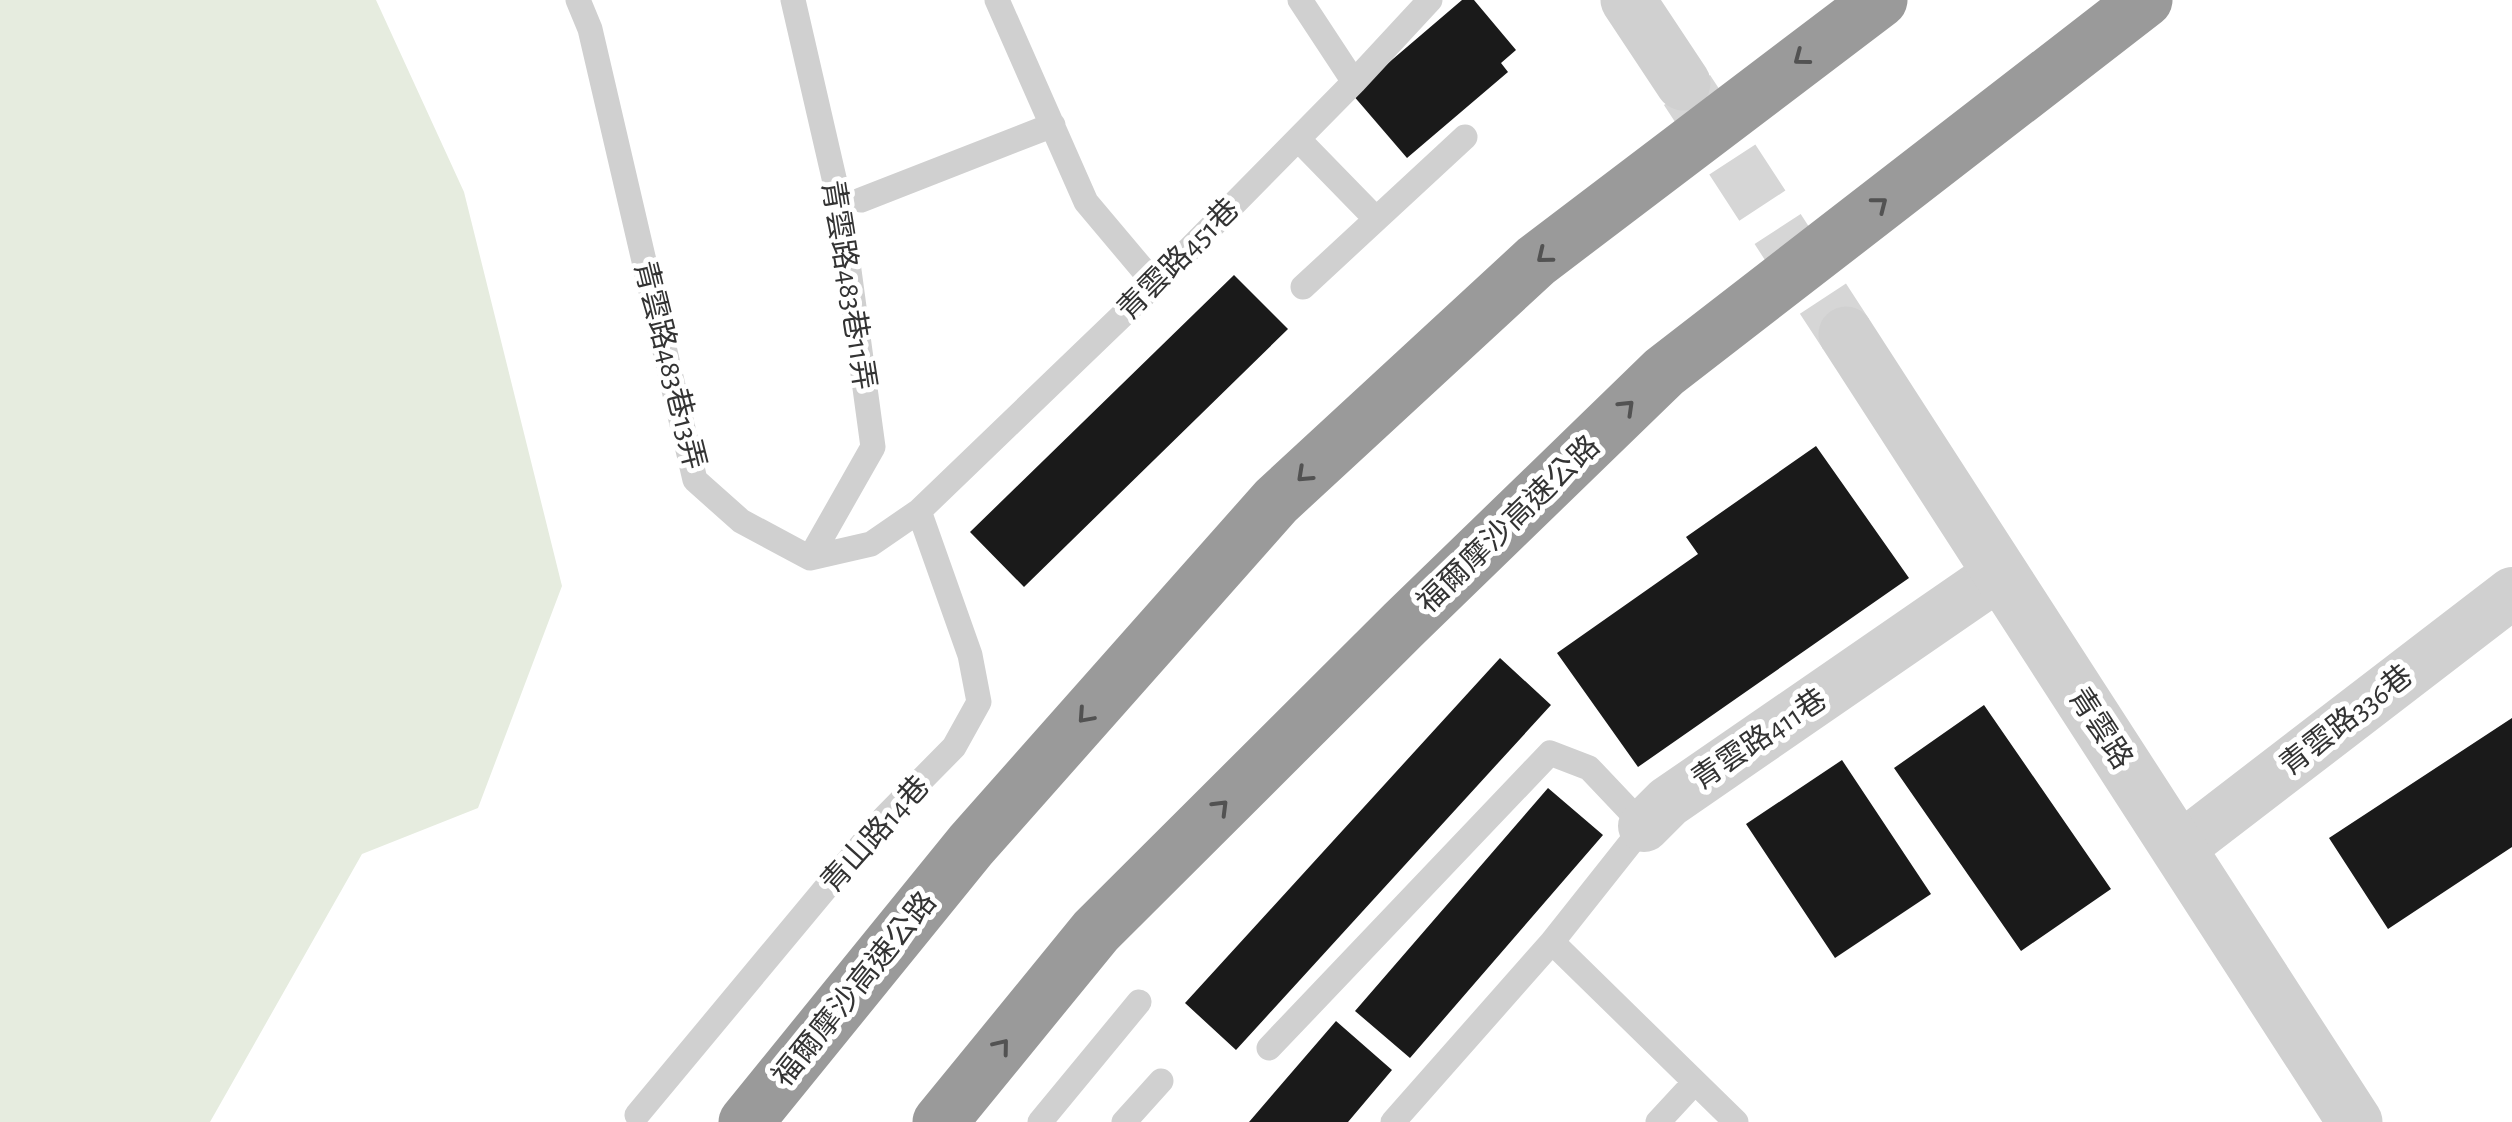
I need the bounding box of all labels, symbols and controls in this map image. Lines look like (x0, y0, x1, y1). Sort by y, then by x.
one-way arrow (1795, 47, 1813, 64)
street label: 青雲路483巷11弄 (817, 178, 881, 392)
street label: 青雲路451巷 (1111, 192, 1245, 326)
one-way arrow (1869, 198, 1887, 216)
one-way arrow (1537, 244, 1555, 262)
street label: 青雲路483巷13弄 (629, 257, 711, 473)
one-way arrow (1616, 401, 1634, 419)
street label: 福爾摩沙高速公路 (1411, 429, 1605, 619)
one-way arrow (1297, 463, 1316, 481)
street label: 青雲路336巷 (2274, 658, 2418, 782)
street label: 青雲路411巷 (1686, 682, 1832, 796)
street label: 青雲路 (2063, 682, 2139, 774)
one-way arrow (1079, 704, 1097, 723)
street label: 青山路14巷 (815, 770, 935, 898)
one-way arrow (1209, 800, 1227, 818)
street label: 福爾摩沙高速公路 (766, 886, 942, 1092)
one-way arrow (990, 1040, 1008, 1058)

